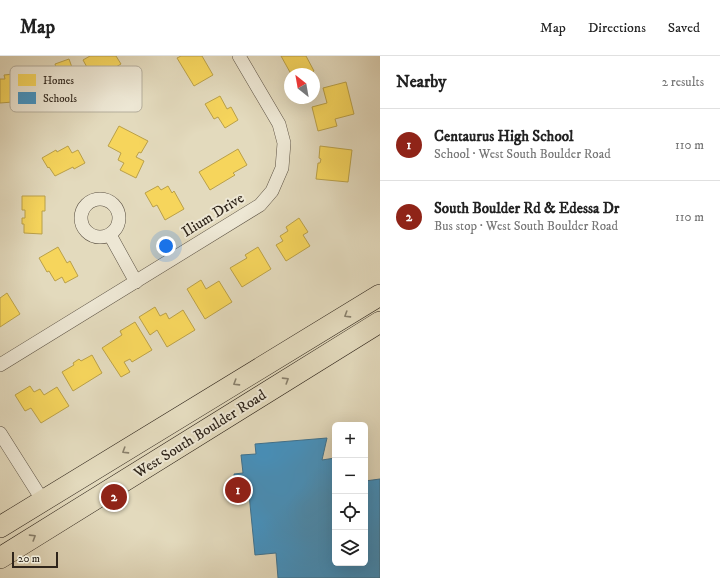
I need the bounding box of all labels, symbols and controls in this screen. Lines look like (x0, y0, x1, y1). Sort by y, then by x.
text: Map (20, 16, 55, 39)
text: Map (540, 19, 566, 37)
text: Directions (588, 19, 646, 37)
text: Saved (668, 19, 700, 37)
legend (10, 66, 142, 112)
north arrow (284, 68, 320, 104)
text: Nearby (396, 71, 446, 93)
text: Homes (43, 74, 74, 88)
text: 2 results (662, 74, 704, 90)
text: Schools (43, 92, 77, 106)
text: Centaurus High School (434, 127, 573, 146)
text: 1 (407, 137, 411, 153)
text: 110 m (675, 137, 704, 153)
text: School · West South Boulder Road (434, 146, 611, 162)
street label: Ilium Drive (178, 188, 248, 242)
text: South Boulder Rd & Edessa Dr (434, 199, 619, 218)
text: 2 (406, 209, 412, 225)
text: 110 m (675, 209, 704, 225)
text: Bus stop · West South Boulder Road (434, 218, 618, 234)
your location (156, 236, 176, 256)
one-way arrow (344, 310, 351, 318)
one-way arrow (282, 377, 289, 385)
one-way arrow (233, 378, 240, 386)
street label: West South Boulder Road (129, 385, 270, 483)
map controls (332, 422, 368, 566)
button: + (332, 422, 368, 458)
one-way arrow (122, 446, 129, 453)
button: − (332, 458, 368, 494)
pin: 1 (225, 475, 251, 505)
pin: 2 (101, 482, 127, 512)
button: locate (332, 494, 368, 530)
button: layers (332, 530, 368, 566)
one-way arrow (29, 534, 36, 542)
scale bar (12, 550, 58, 569)
text: 20 m (18, 552, 40, 566)

